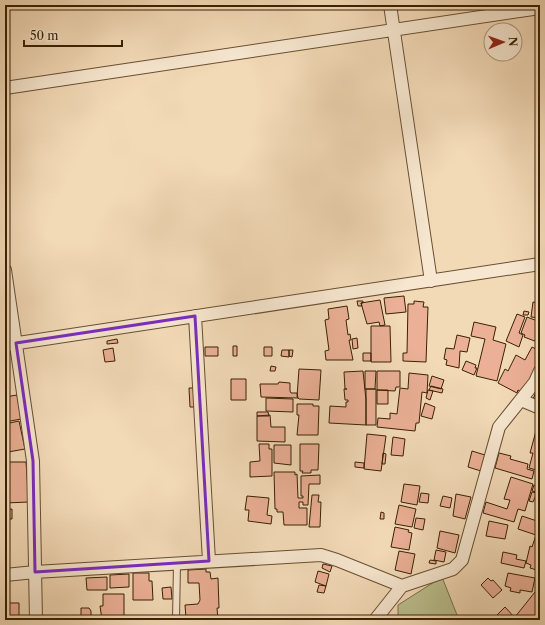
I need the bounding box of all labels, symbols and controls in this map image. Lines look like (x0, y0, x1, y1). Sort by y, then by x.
scale bar (24, 22, 122, 48)
north arrow (483, 22, 523, 62)
text: 50 m (30, 28, 59, 43)
text: N (506, 37, 520, 47)

